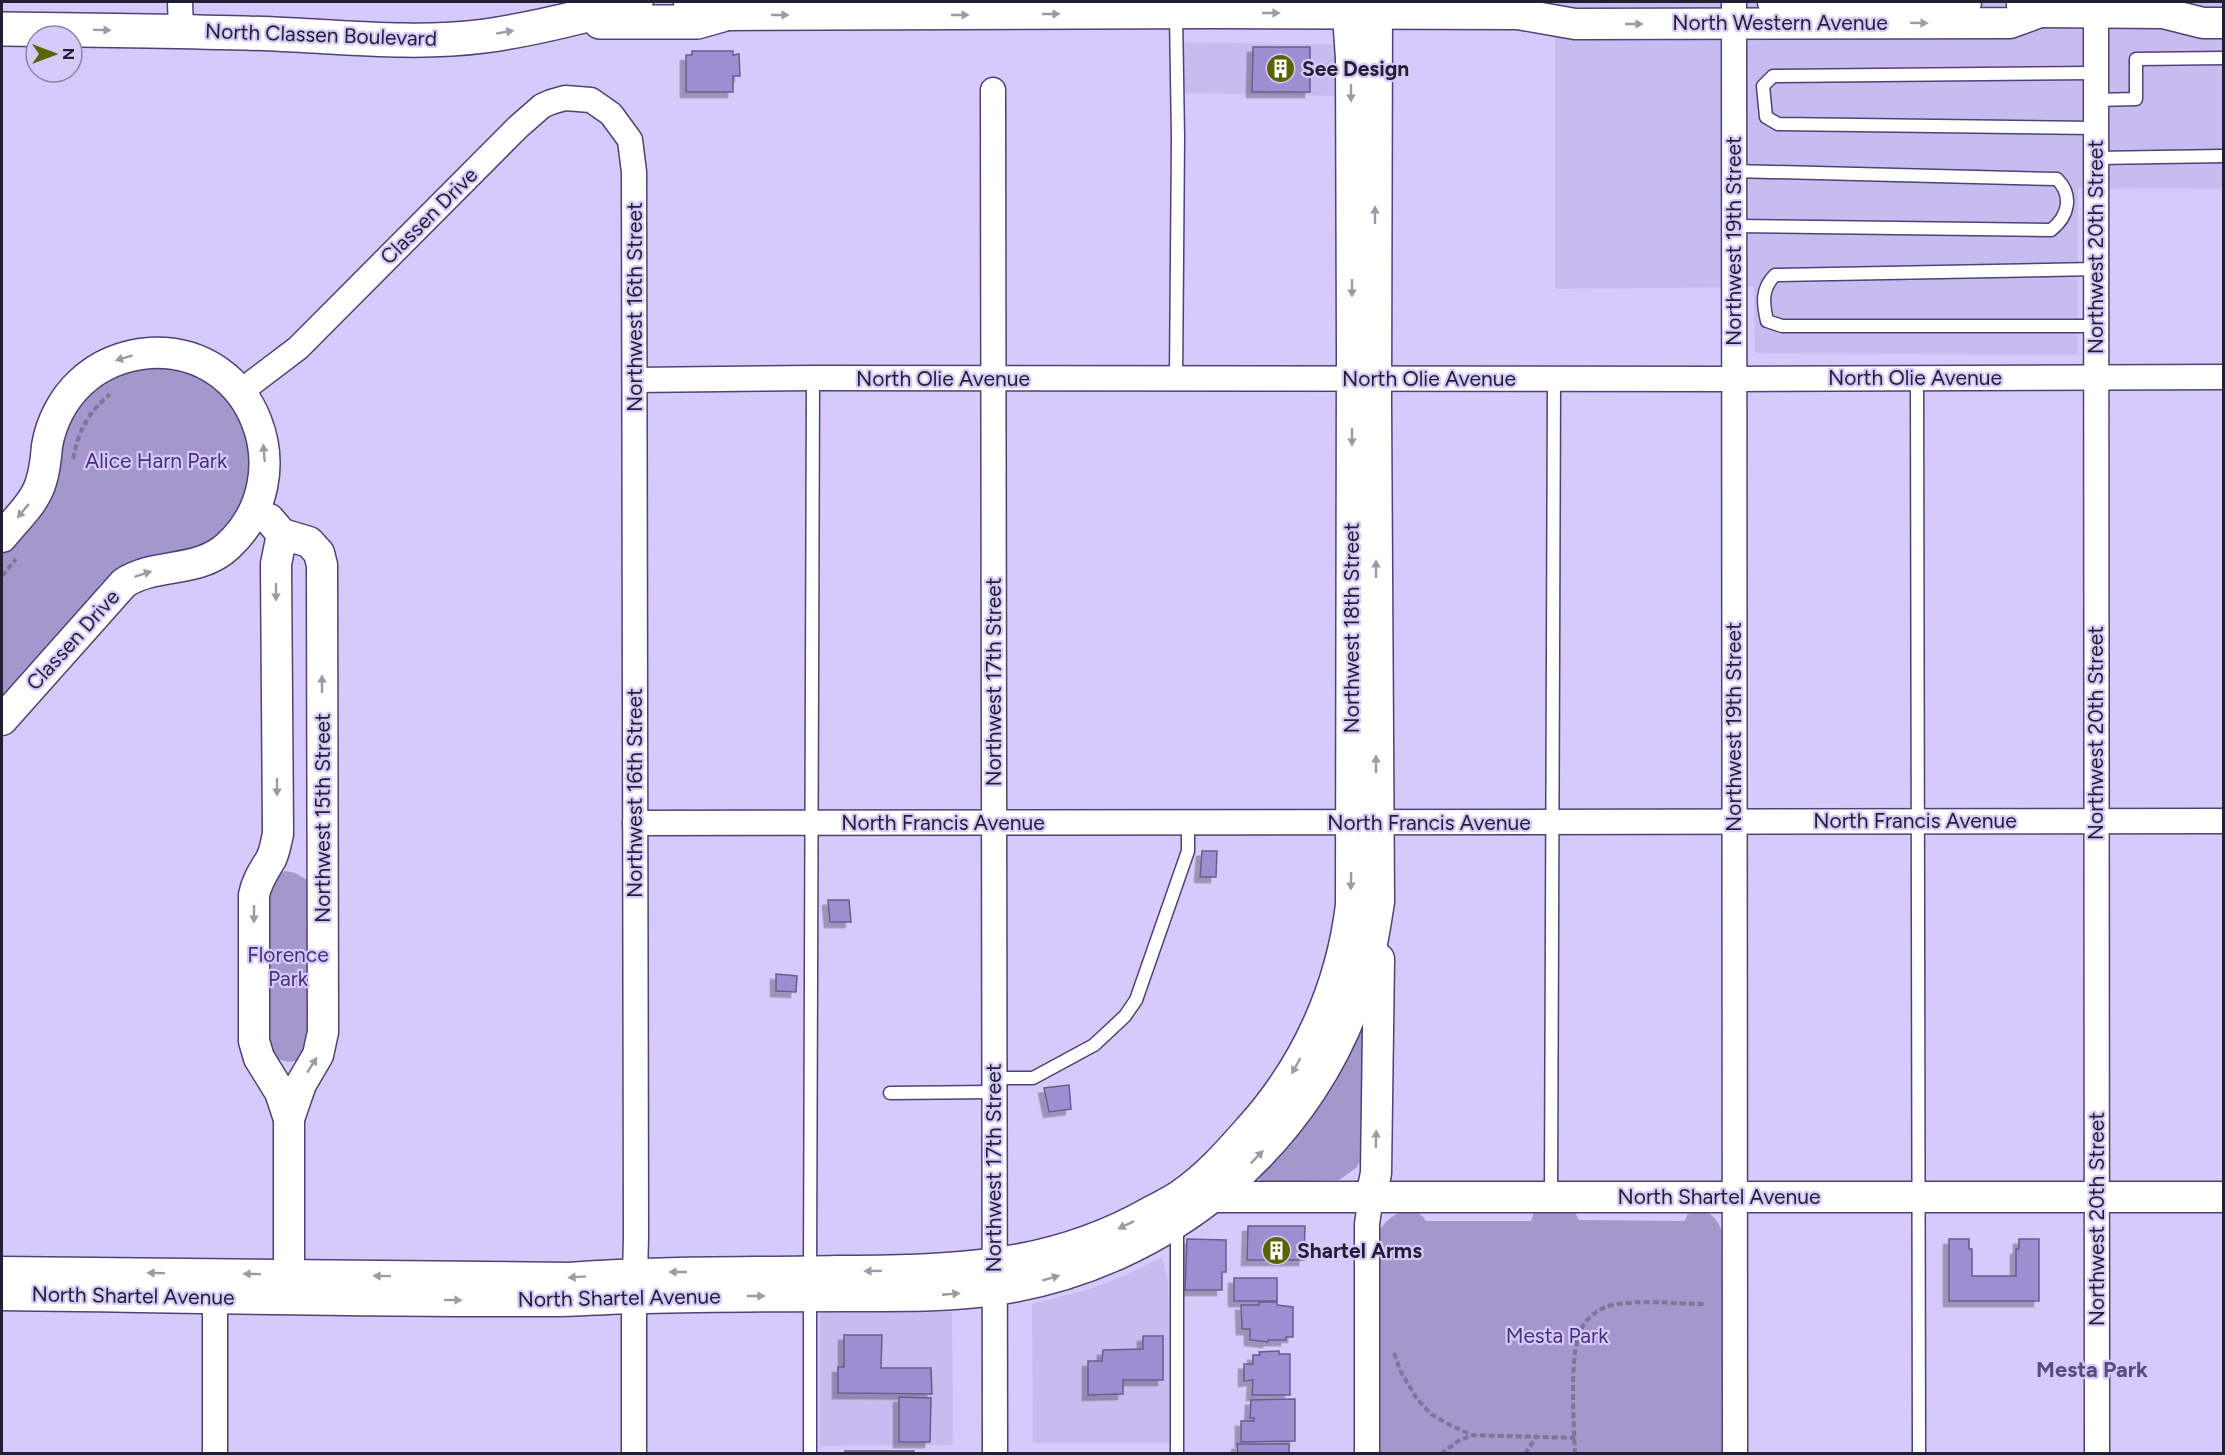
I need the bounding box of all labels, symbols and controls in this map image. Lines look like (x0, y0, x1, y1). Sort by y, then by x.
one-way arrow (1261, 8, 1280, 18)
one-way arrow (1041, 9, 1060, 19)
one-way arrow (771, 10, 790, 20)
one-way arrow (950, 10, 969, 19)
street label: North Western Avenue (1672, 10, 1888, 35)
street label: North Classen Boulevard (205, 18, 437, 51)
one-way arrow (1909, 18, 1928, 28)
one-way arrow (1624, 19, 1643, 29)
north arrow (24, 24, 84, 84)
one-way arrow (92, 25, 111, 35)
one-way arrow (495, 27, 514, 36)
text: N (59, 48, 78, 60)
building icon: See Design (1265, 53, 1297, 85)
place label: See Design (1302, 56, 1409, 81)
one-way arrow (1346, 84, 1356, 103)
street label: Northwest 19th Street (1721, 136, 1746, 346)
street label: Northwest 20th Street (2083, 140, 2108, 354)
street label: Classen Drive (375, 162, 482, 269)
street label: Northwest 16th Street (622, 202, 647, 412)
one-way arrow (1370, 206, 1380, 225)
one-way arrow (1347, 279, 1357, 298)
one-way arrow (115, 354, 133, 363)
street label: North Olie Avenue (1828, 365, 2002, 390)
street label: North Olie Avenue (856, 366, 1030, 391)
street label: North Olie Avenue (1342, 366, 1516, 391)
one-way arrow (1347, 428, 1357, 447)
one-way arrow (259, 443, 269, 462)
park label: Alice Harn Park (85, 448, 228, 473)
one-way arrow (16, 503, 29, 519)
street label: Northwest 18th Street (1339, 523, 1364, 733)
one-way arrow (1371, 560, 1381, 579)
one-way arrow (134, 568, 152, 578)
street label: Northwest 17th Street (981, 577, 1006, 787)
one-way arrow (271, 582, 281, 601)
street label: Classen Drive (21, 584, 124, 695)
street label: Northwest 19th Street (1721, 622, 1746, 832)
street label: Northwest 20th Street (2083, 626, 2108, 840)
one-way arrow (317, 674, 327, 693)
street label: Northwest 16th Street (622, 688, 647, 898)
street label: Northwest 15th Street (310, 713, 335, 923)
one-way arrow (1372, 755, 1381, 774)
one-way arrow (272, 777, 282, 796)
street label: North Francis Avenue (1813, 808, 2017, 833)
street label: North Francis Avenue (841, 810, 1045, 835)
street label: North Francis Avenue (1327, 810, 1531, 835)
one-way arrow (1347, 872, 1356, 891)
one-way arrow (249, 904, 259, 923)
park label: Florence Park (247, 942, 329, 991)
one-way arrow (306, 1057, 317, 1073)
one-way arrow (1291, 1058, 1301, 1075)
street label: Northwest 17th Street (981, 1063, 1006, 1273)
street label: Northwest 20th Street (2084, 1112, 2109, 1326)
one-way arrow (1371, 1130, 1381, 1149)
one-way arrow (1249, 1150, 1264, 1164)
street label: North Shartel Avenue (1618, 1184, 1820, 1209)
one-way arrow (1117, 1220, 1135, 1230)
building icon: Shartel Arms (1260, 1235, 1292, 1267)
place label: Shartel Arms (1297, 1238, 1422, 1263)
one-way arrow (863, 1266, 882, 1276)
one-way arrow (668, 1267, 687, 1277)
one-way arrow (147, 1268, 166, 1278)
one-way arrow (243, 1270, 262, 1279)
one-way arrow (372, 1271, 391, 1281)
one-way arrow (567, 1273, 586, 1282)
one-way arrow (1042, 1273, 1060, 1282)
street label: North Shartel Avenue (31, 1281, 235, 1310)
street label: North Shartel Avenue (517, 1283, 721, 1312)
one-way arrow (942, 1290, 961, 1299)
one-way arrow (747, 1291, 766, 1301)
one-way arrow (443, 1295, 462, 1305)
park label: Mesta Park (1506, 1323, 1609, 1348)
district label: Mesta Park (2036, 1356, 2148, 1383)

